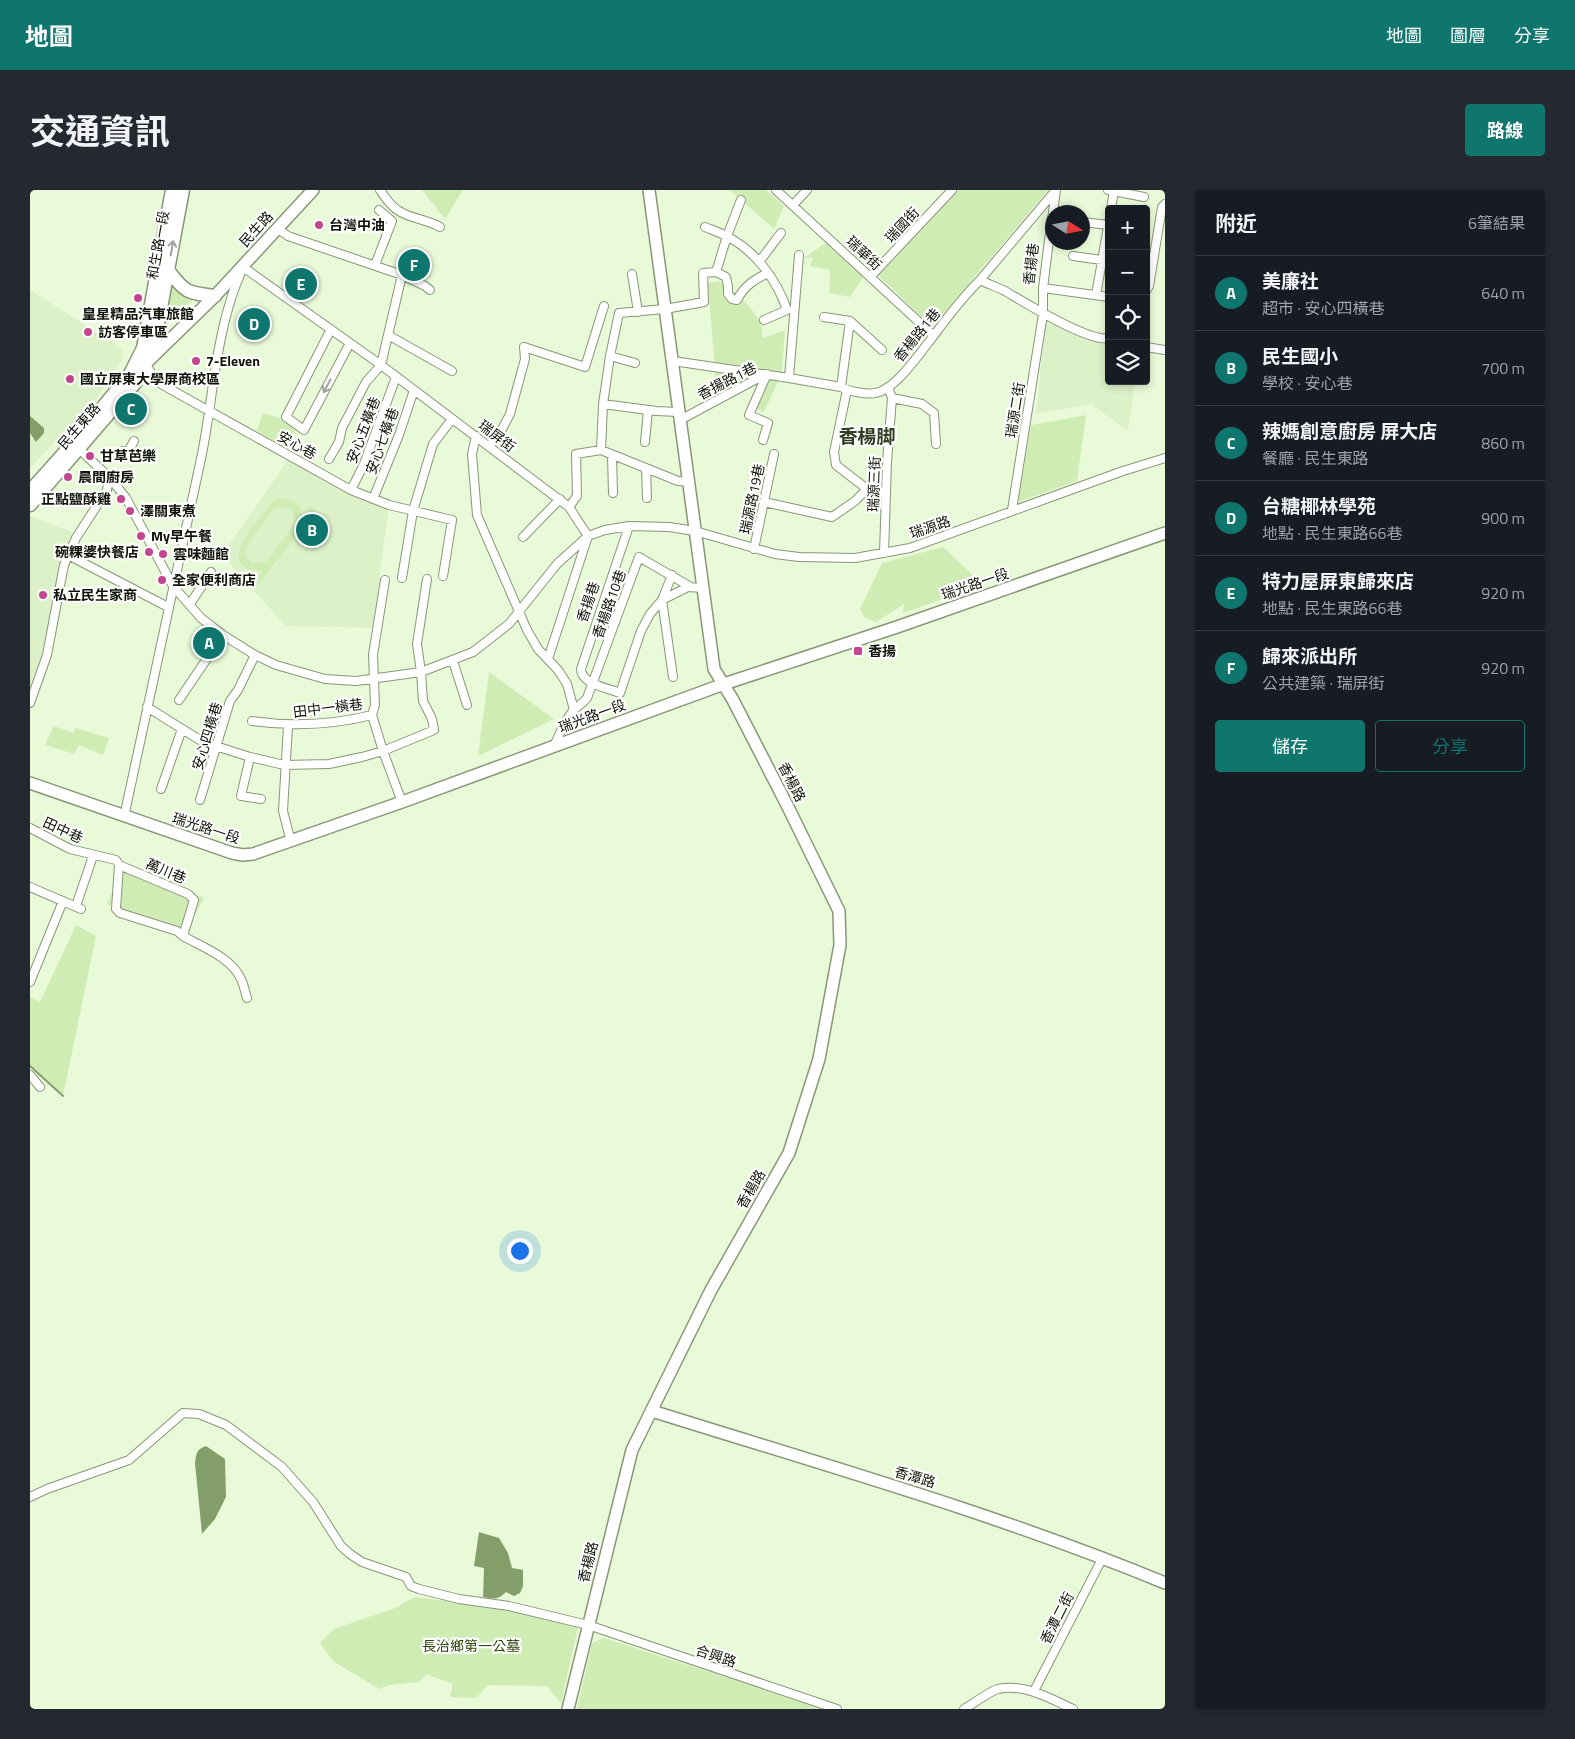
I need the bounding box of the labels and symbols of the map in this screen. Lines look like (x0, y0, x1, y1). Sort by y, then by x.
street label: 瑞國街 (880, 202, 924, 247)
north arrow (1045, 205, 1090, 250)
street label: 民生路 (234, 206, 277, 251)
street label: 和生路一段 (141, 209, 174, 281)
place label: 台灣中油 (329, 214, 385, 235)
marker: 台灣中油 (313, 219, 325, 231)
street label: 瑞華街 (842, 231, 887, 275)
one-way arrow (168, 241, 178, 257)
street label: 香揚巷 (1018, 242, 1043, 286)
pin: F (398, 246, 430, 284)
pin: E (285, 265, 317, 303)
marker: 皇星精品汽車旅館 (132, 292, 144, 304)
place label: 皇星精品汽車旅館 (82, 303, 194, 324)
street label: 香楊路1巷 (888, 303, 945, 366)
pin: D (238, 305, 270, 343)
place label: 訪客停車區 (98, 321, 168, 342)
marker: 訪客停車區 (82, 326, 94, 338)
place label: 7-Eleven (206, 350, 260, 371)
marker: 7-Eleven (190, 355, 202, 367)
street label: 香揚路1巷 (694, 357, 760, 404)
place label: 國立屏東大學屏商校區 (80, 368, 220, 389)
marker: 國立屏東大學屏商校區 (64, 373, 76, 385)
one-way arrow (322, 378, 332, 393)
street label: 瑞源二街 (1000, 381, 1029, 439)
pin: C (115, 390, 147, 428)
street label: 安心五橫巷 (340, 393, 385, 466)
street label: 民生東路 (52, 398, 105, 454)
street label: 安心七橫巷 (360, 404, 403, 477)
street label: 瑞屏街 (474, 415, 520, 457)
district label: 香楊脚 (838, 421, 896, 450)
street label: 安心巷 (274, 425, 321, 464)
place label: 甘草芭樂 (100, 445, 156, 466)
marker: 甘草芭樂 (84, 450, 96, 462)
street label: 瑞源三街 (862, 456, 885, 512)
street label: 瑞源路19巷 (734, 462, 769, 536)
place label: 晨間廚房 (78, 466, 134, 487)
marker: 晨間廚房 (62, 471, 74, 483)
place label: 正點鹽酥雞 (41, 488, 111, 509)
marker: 正點鹽酥雞 (115, 493, 127, 505)
place label: 澤關東煮 (140, 500, 196, 521)
marker: 澤關東煮 (124, 505, 136, 517)
street label: 瑞源路 (907, 510, 953, 543)
pin: B (296, 511, 328, 549)
place label: My早午餐 (151, 525, 212, 546)
marker: My早午餐 (135, 530, 147, 542)
place label: 碗粿婆快餐店 (55, 541, 139, 562)
place label: 雲味麵館 (173, 543, 229, 564)
marker: 碗粿婆快餐店 (143, 546, 155, 558)
marker: 雲味麵館 (157, 548, 169, 560)
street label: 瑞光路一段 (938, 562, 1011, 605)
street label: 香楊路10巷 (586, 567, 631, 641)
place label: 全家便利商店 (172, 569, 256, 590)
marker: 全家便利商店 (156, 574, 168, 586)
street label: 香揚巷 (571, 579, 604, 625)
place label: 私立民生家商 (53, 584, 137, 605)
marker: 私立民生家商 (37, 589, 49, 601)
pin: A (193, 624, 225, 662)
place label: 香揚 (868, 640, 896, 661)
marker: 香揚 (852, 645, 864, 657)
street label: 田中一橫巷 (292, 693, 364, 722)
street label: 瑞光路一段 (555, 694, 628, 737)
street label: 安心四橫巷 (186, 699, 227, 772)
street label: 香楊路 (774, 758, 811, 805)
street label: 瑞光路一段 (170, 807, 243, 848)
street label: 田中巷 (40, 811, 87, 848)
street label: 萬川巷 (143, 853, 190, 888)
street label: 香楊路 (731, 1165, 770, 1212)
your location (507, 1238, 533, 1264)
street label: 香潭路 (892, 1460, 938, 1493)
street label: 香楊路 (572, 1539, 603, 1585)
street label: 香潭二街 (1034, 1588, 1079, 1647)
park label: 長治鄉第一公墓 (422, 1635, 520, 1656)
street label: 合興路 (693, 1639, 739, 1672)

